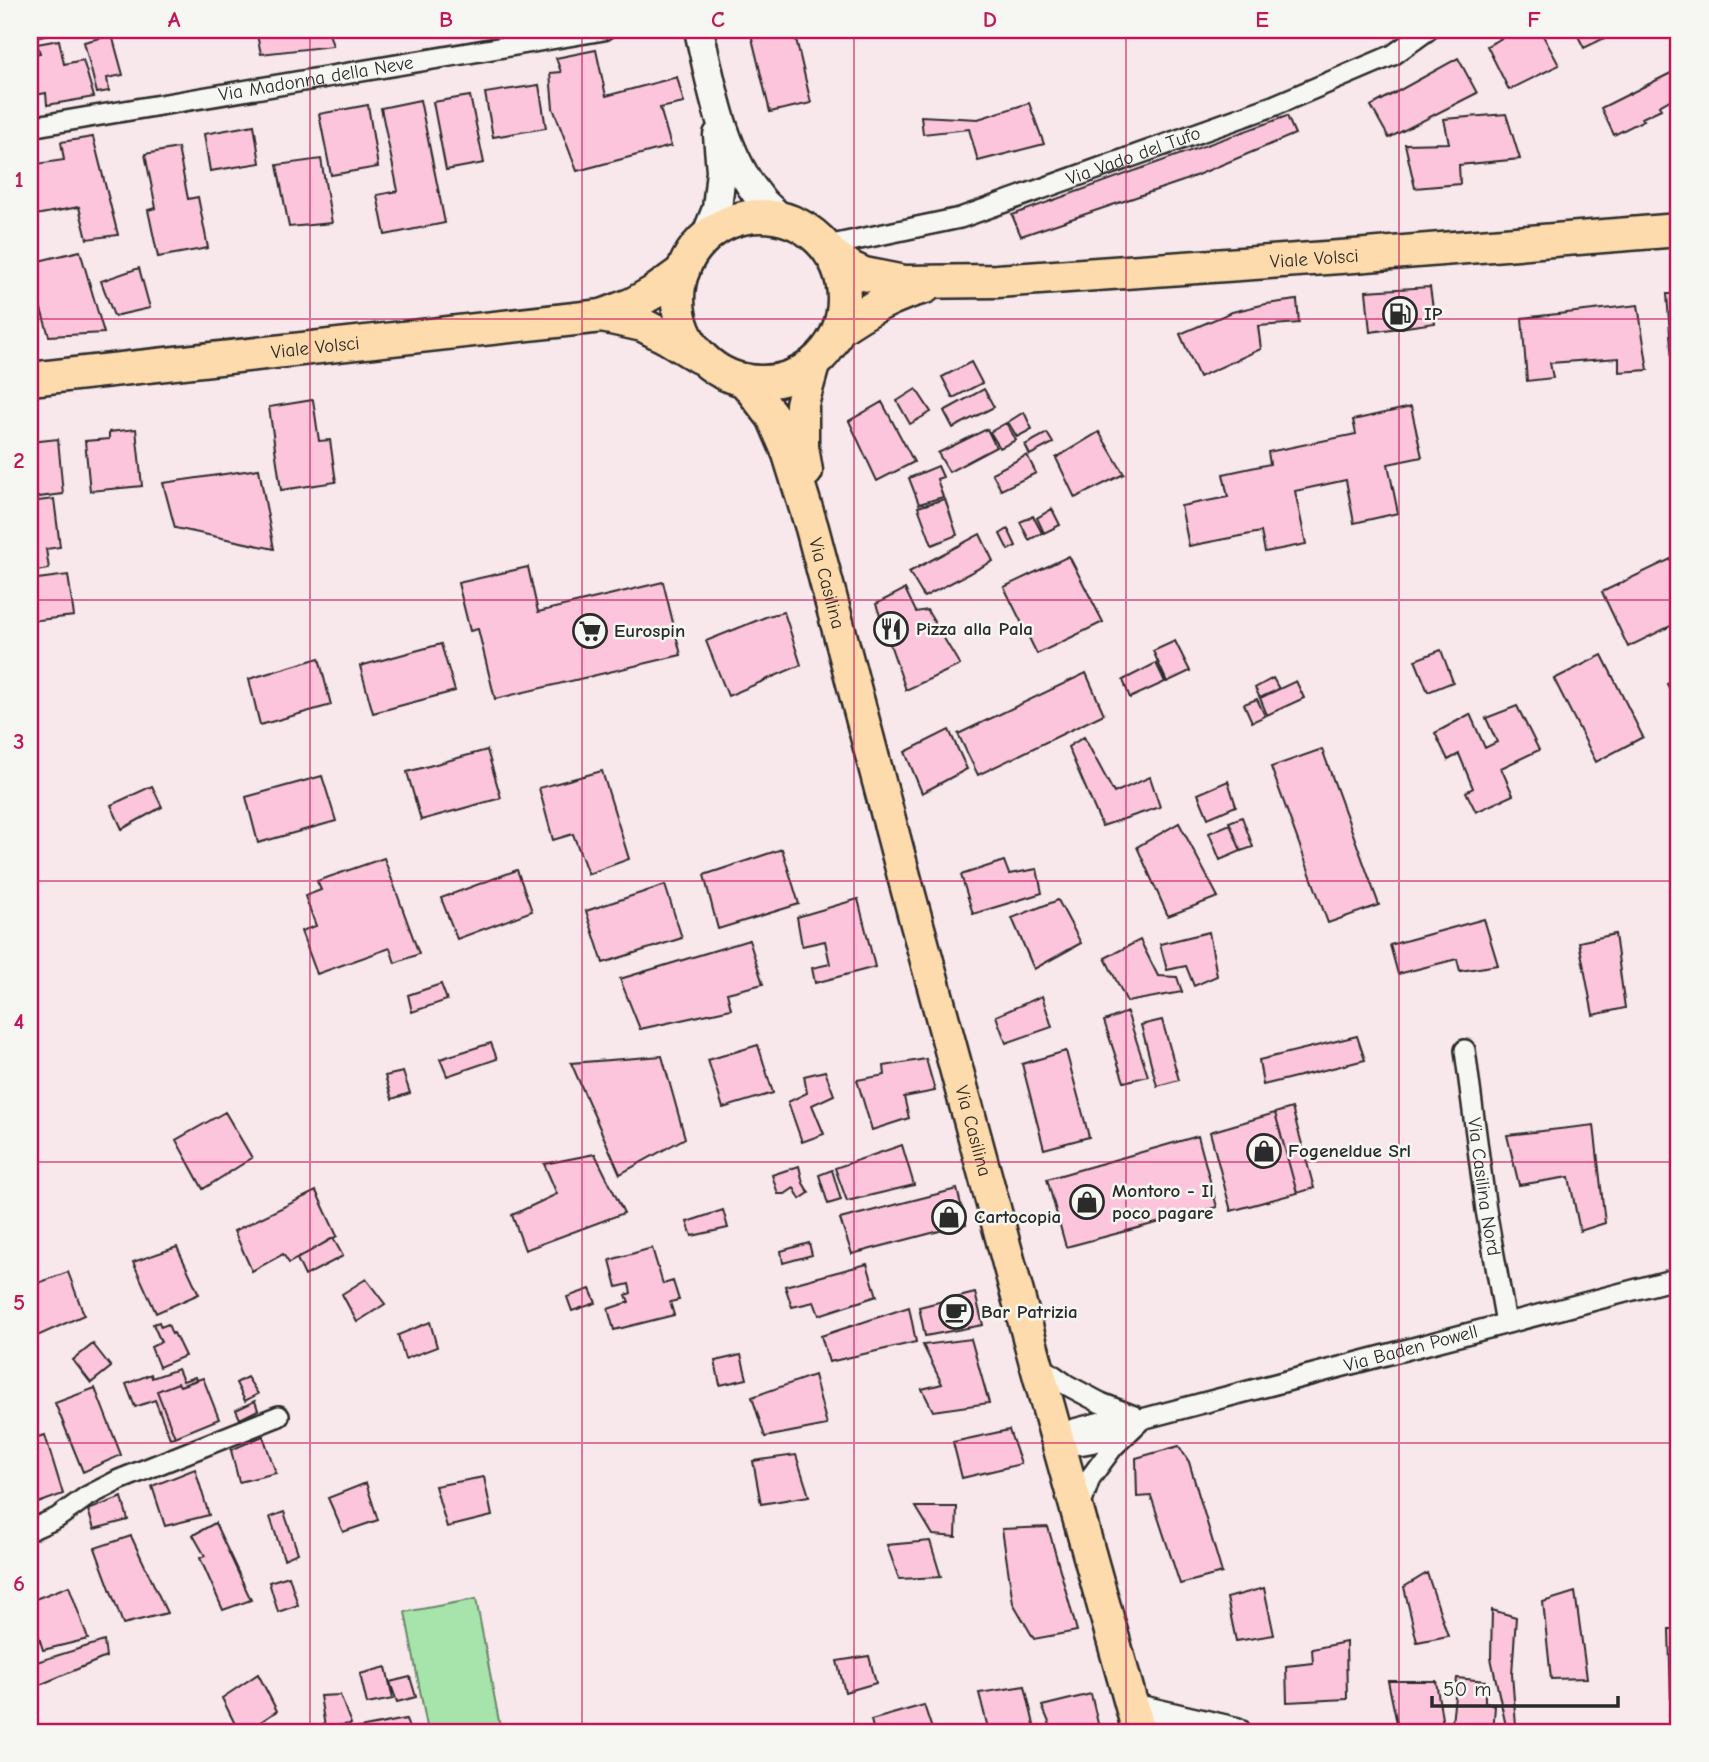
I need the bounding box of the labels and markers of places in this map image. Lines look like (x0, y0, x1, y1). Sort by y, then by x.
fuel station icon: IP (1381, 295, 1419, 333)
place label: IP (1424, 303, 1443, 325)
restaurant icon: Pizza alla Pala (872, 610, 910, 648)
supermarket icon: Eurospin (571, 612, 609, 650)
place label: Pizza alla Pala (916, 618, 1033, 640)
place label: Eurospin (614, 620, 685, 642)
shop icon: Fogeneldue Srl (1245, 1132, 1283, 1170)
place label: Fogeneldue Srl (1288, 1140, 1411, 1162)
place label: Montoro - Il poco pagare (1112, 1180, 1214, 1224)
shop icon: Montoro - Il poco pagare (1068, 1183, 1106, 1221)
shop icon: Cartocopia (930, 1198, 968, 1236)
place label: Cartocopia (974, 1206, 1061, 1228)
cafe icon: Bar Patrizia (937, 1293, 975, 1331)
place label: Bar Patrizia (981, 1301, 1078, 1323)

